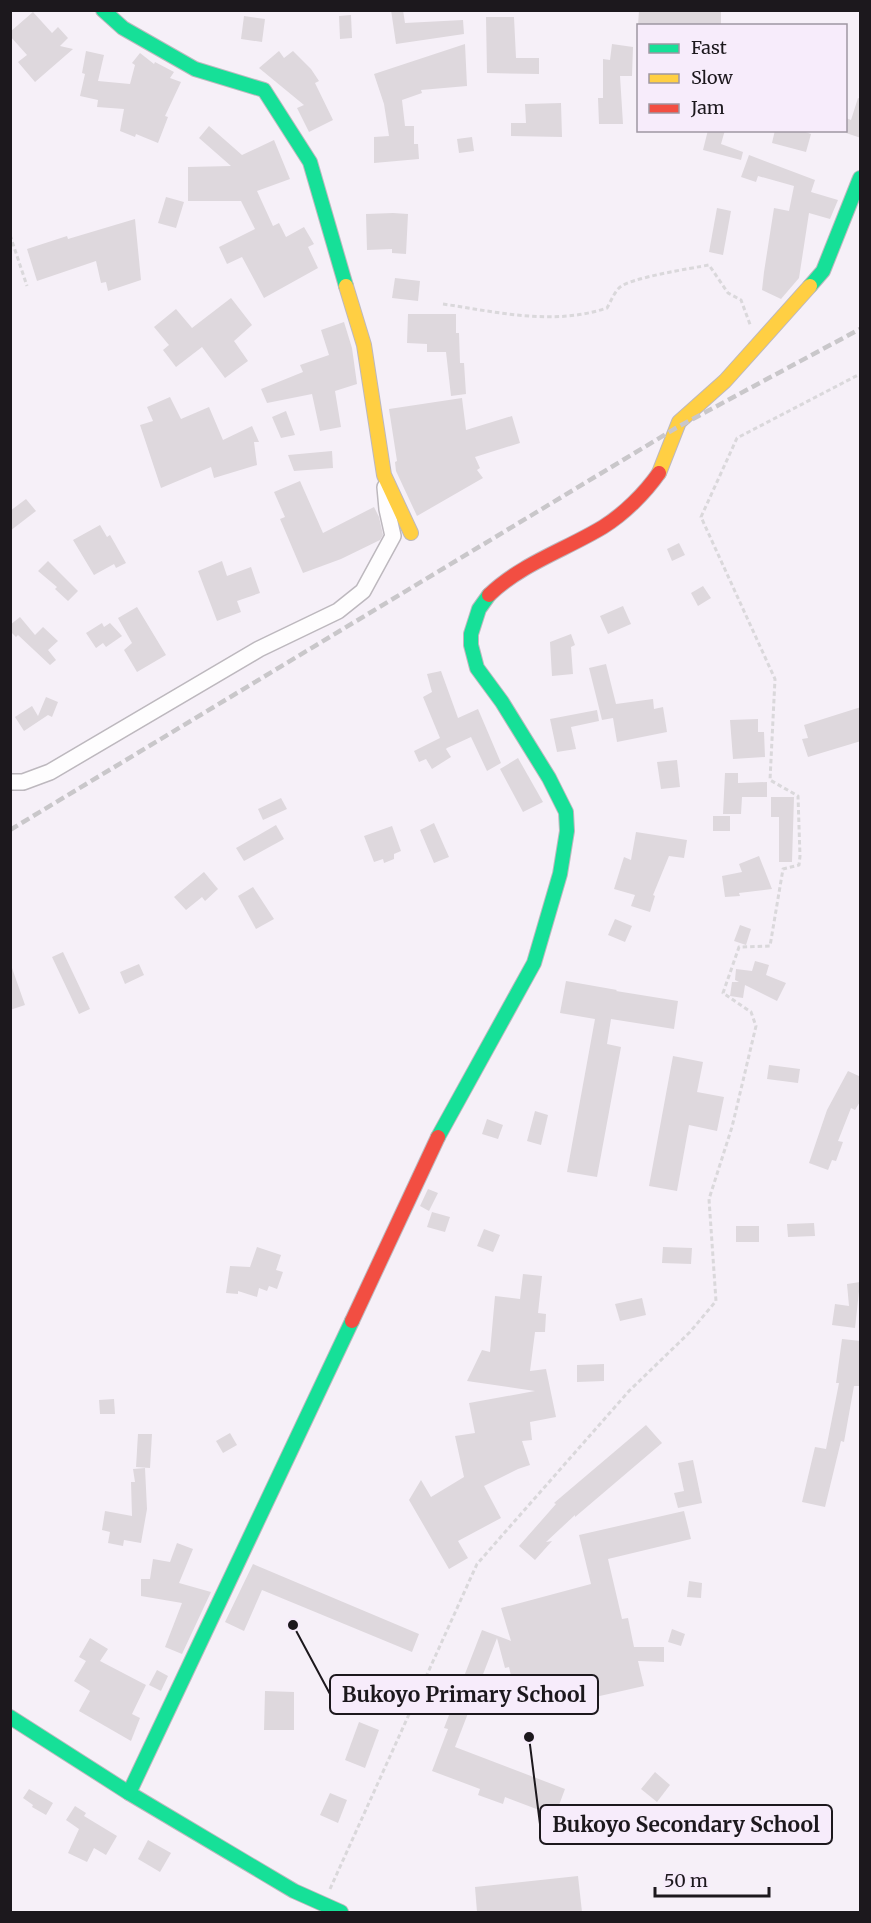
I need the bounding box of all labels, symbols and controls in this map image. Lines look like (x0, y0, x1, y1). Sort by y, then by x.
legend (637, 24, 847, 132)
text: Fast (691, 36, 727, 59)
text: Slow (691, 66, 734, 89)
text: Jam (690, 96, 725, 119)
callout: Bukoyo Primary School (330, 1675, 598, 1714)
text: Bukoyo Primary School (342, 1681, 586, 1708)
callout: Bukoyo Secondary School (540, 1805, 832, 1844)
text: Bukoyo Secondary School (552, 1811, 820, 1838)
scale bar (655, 1860, 769, 1898)
text: 50 m (664, 1869, 708, 1892)

